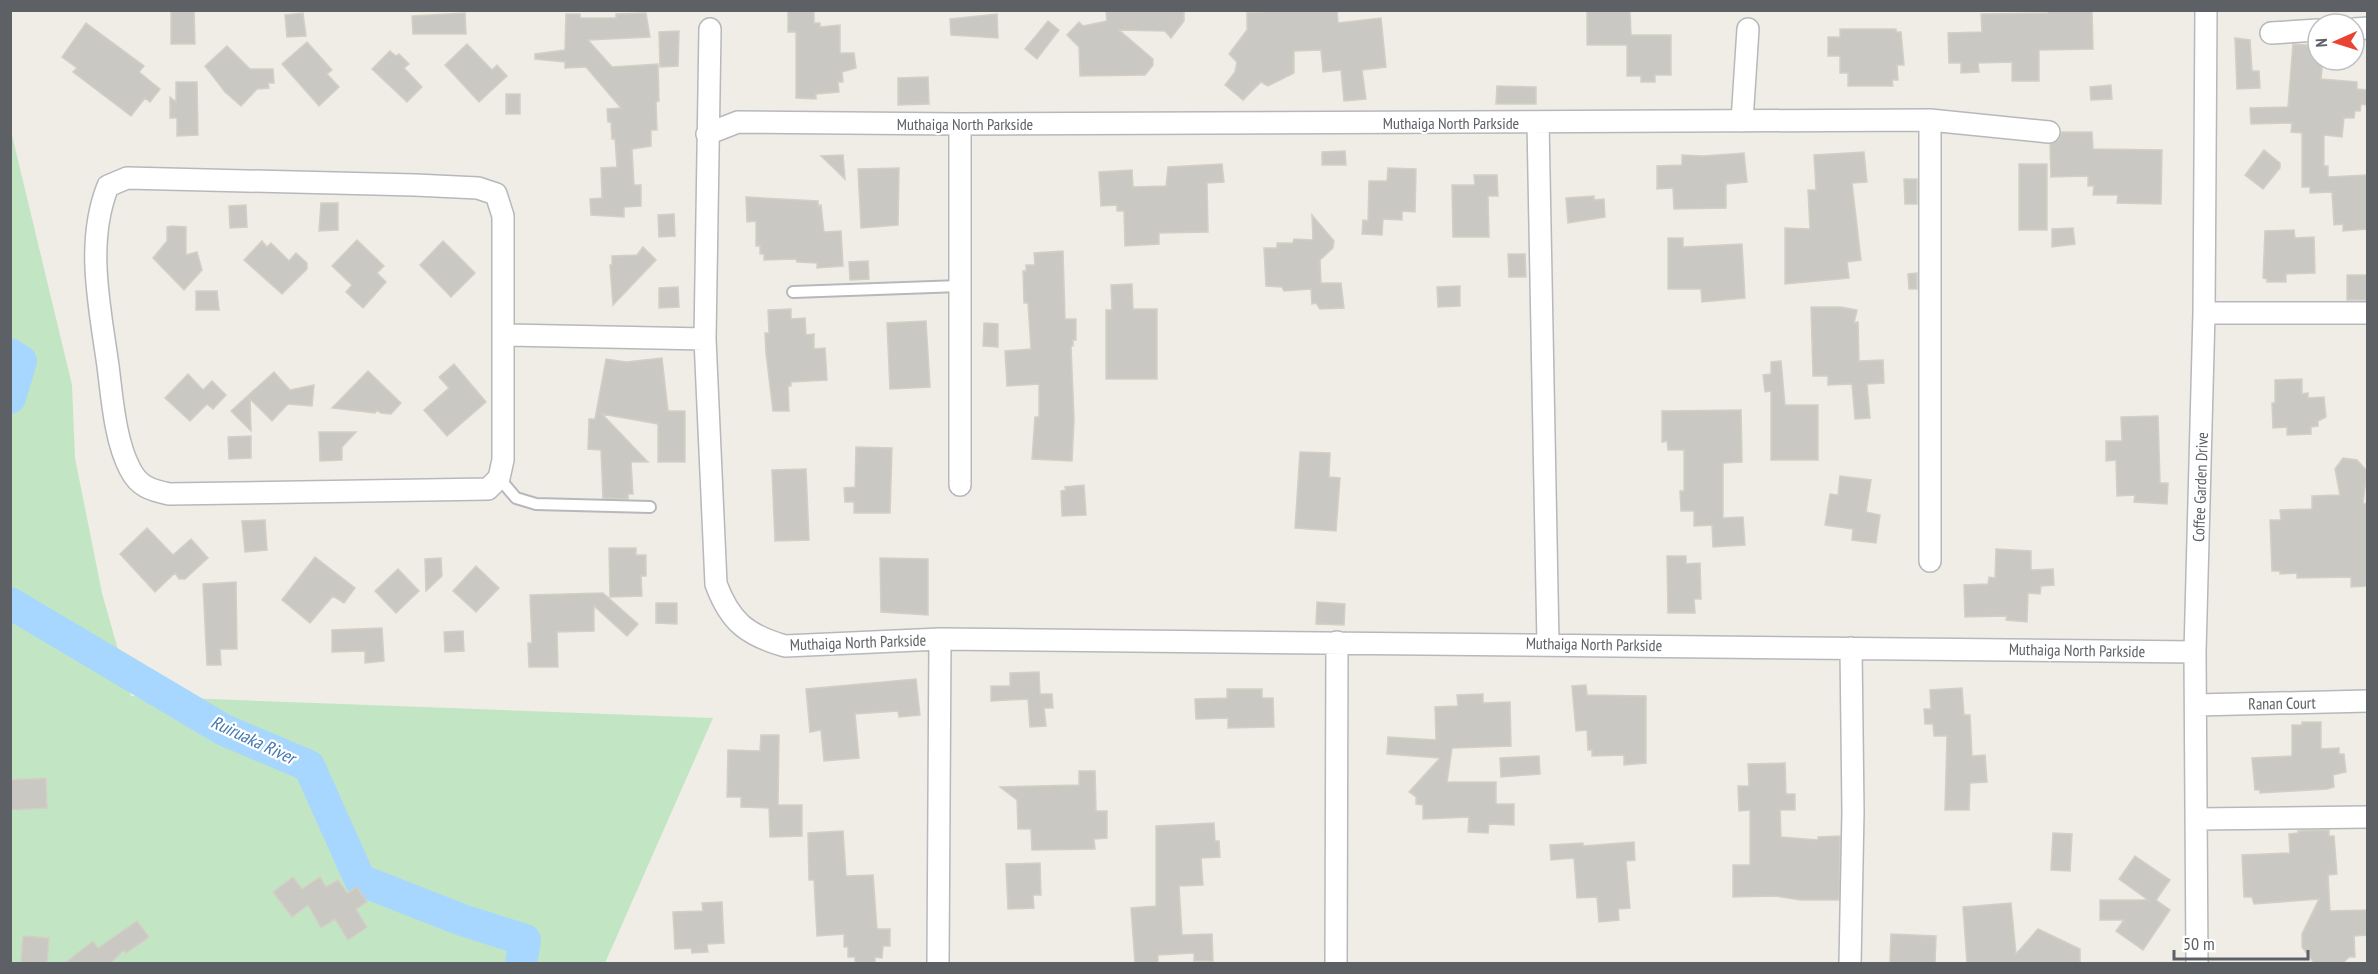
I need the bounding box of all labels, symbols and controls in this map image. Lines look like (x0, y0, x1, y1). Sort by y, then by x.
north arrow (2306, 12, 2366, 72)
text: N (2311, 38, 2331, 48)
street label: Muthaiga North Parkside (1383, 113, 1519, 133)
street label: Muthaiga North Parkside (897, 114, 1033, 134)
street label: Coffee Garden Drive (2188, 432, 2212, 542)
street label: Muthaiga North Parkside (789, 630, 927, 654)
street label: Muthaiga North Parkside (1526, 633, 1662, 655)
street label: Muthaiga North Parkside (2009, 639, 2145, 661)
street label: Ranan Court (2248, 692, 2317, 714)
water label: Ruiruaka River (207, 710, 302, 770)
scale bar (2174, 923, 2308, 961)
text: 50 m (2183, 932, 2215, 955)

